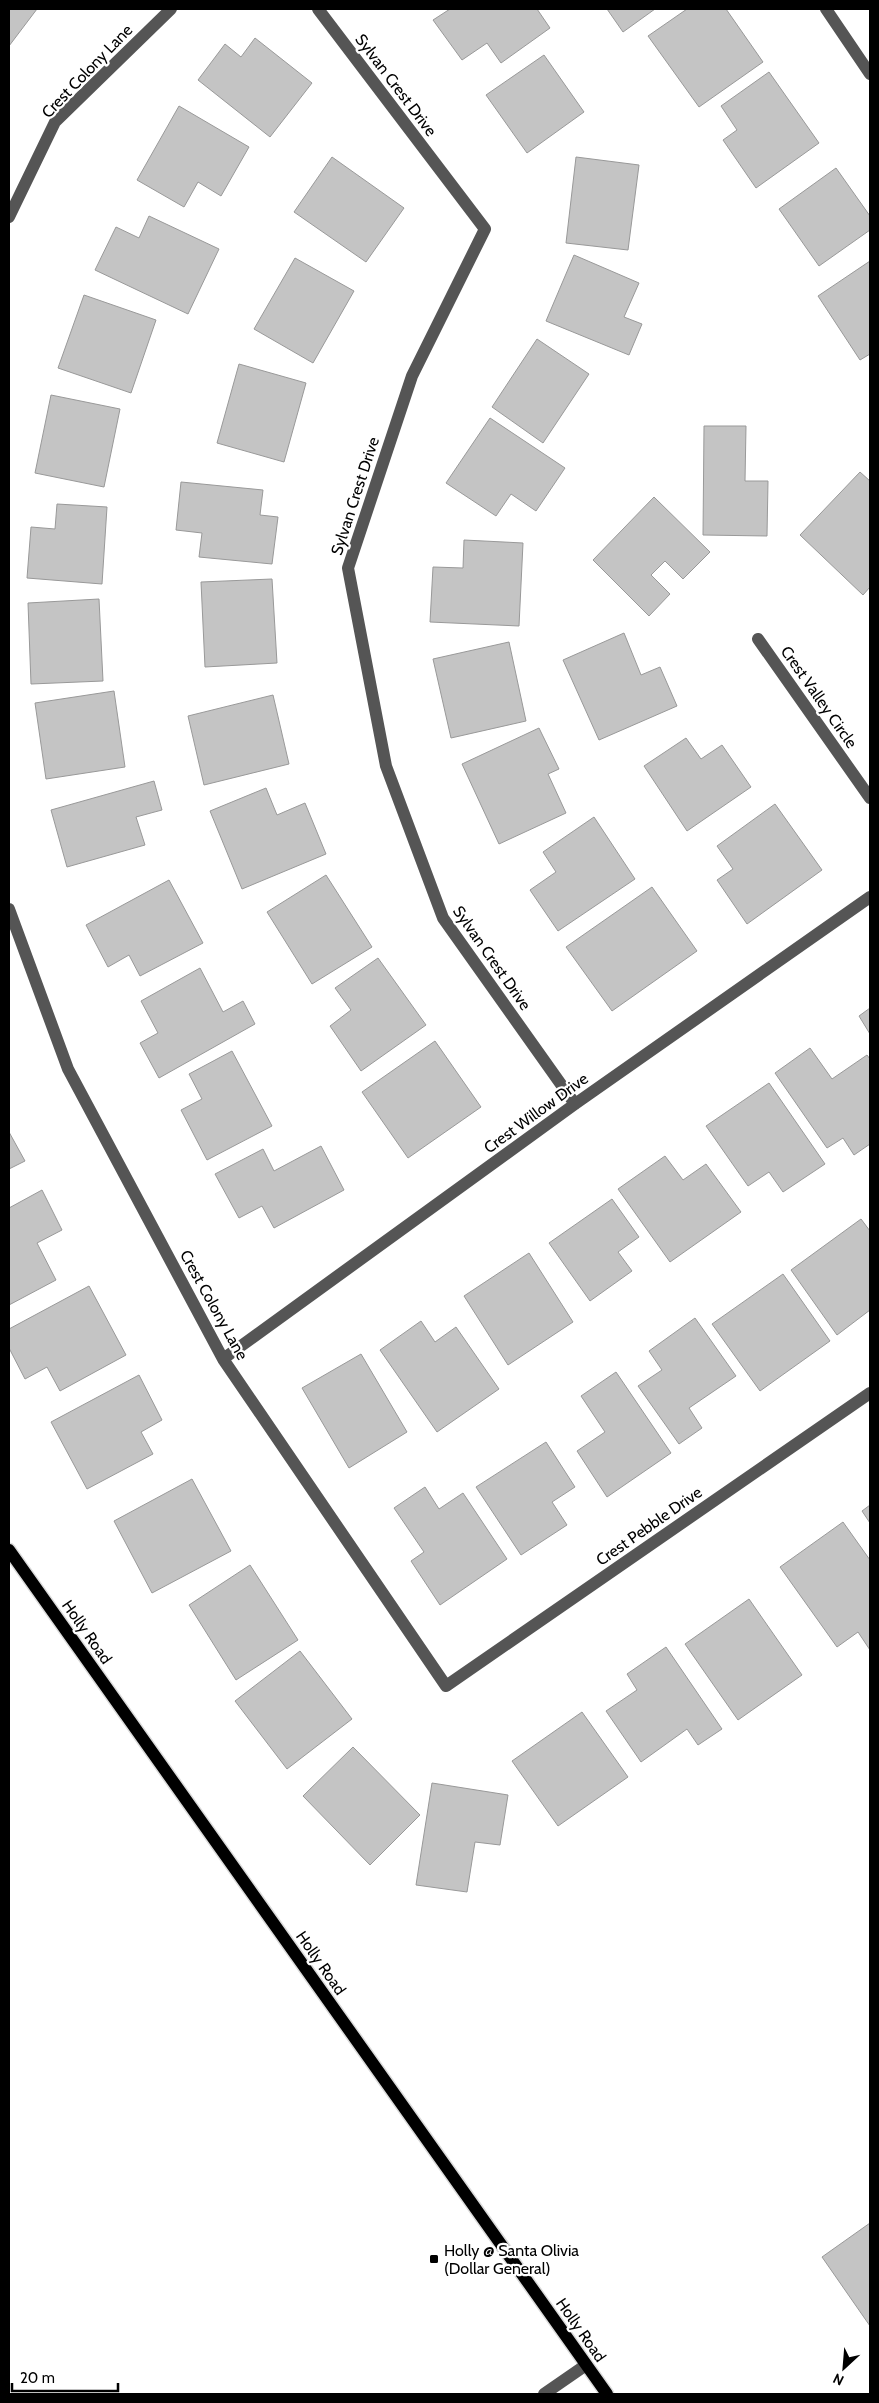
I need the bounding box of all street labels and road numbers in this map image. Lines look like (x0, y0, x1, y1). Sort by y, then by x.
street label: Crest Colony Lane (38, 20, 136, 122)
street label: Sylvan Crest Drive (351, 30, 441, 140)
street label: Sylvan Crest Drive (327, 435, 383, 557)
street label: Crest Valley Circle (777, 642, 861, 752)
street label: Sylvan Crest Drive (449, 902, 535, 1014)
street label: Crest Willow Drive (480, 1069, 592, 1157)
street label: Crest Colony Lane (176, 1247, 252, 1363)
street label: Crest Pebble Drive (592, 1482, 706, 1570)
street label: Holly Road (58, 1596, 116, 1668)
street label: Holly Road (292, 1927, 350, 1999)
street label: Holly Road (552, 2294, 610, 2366)

